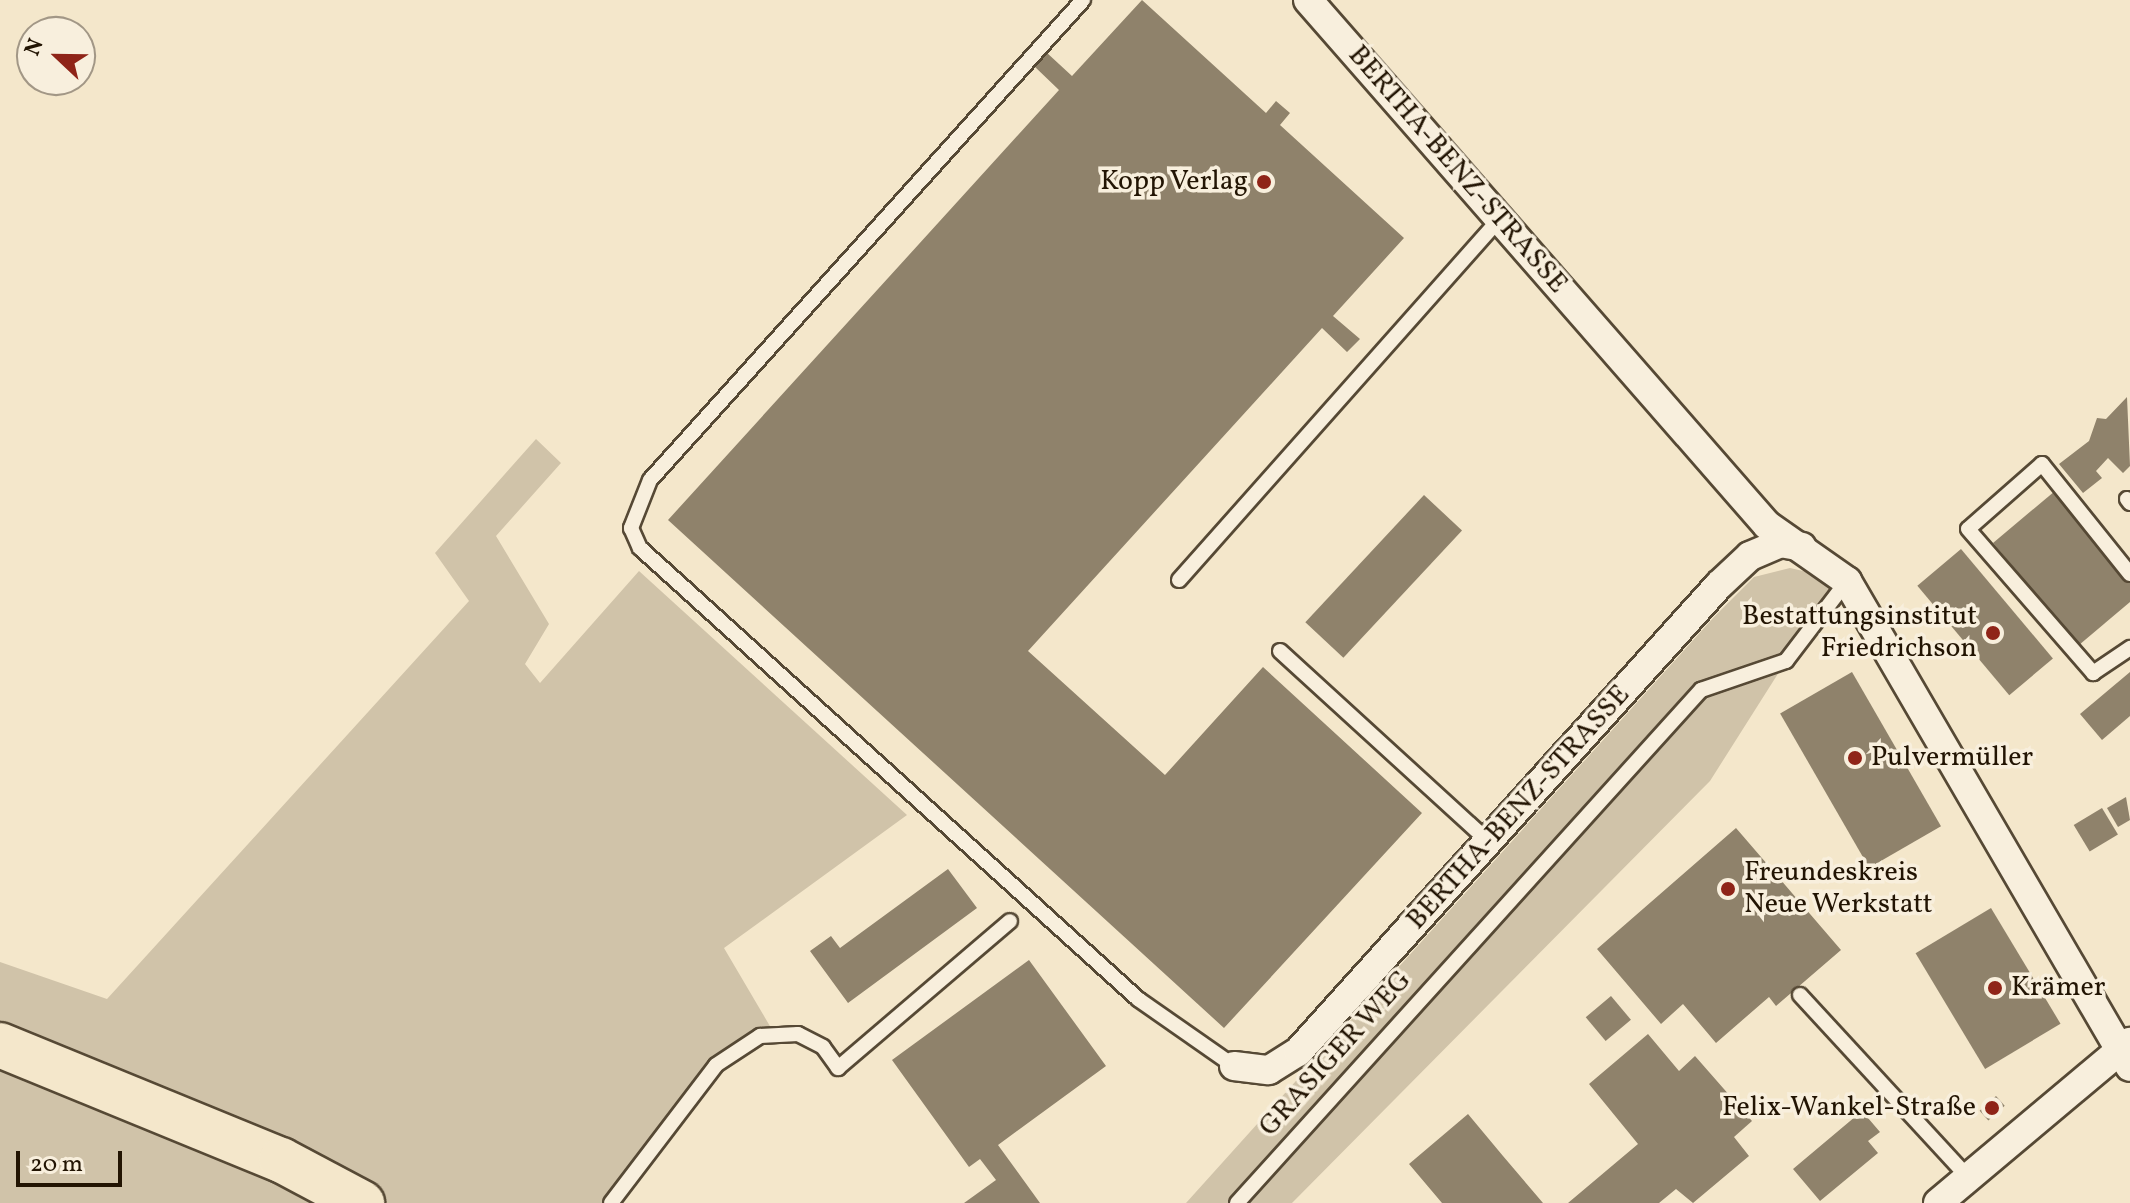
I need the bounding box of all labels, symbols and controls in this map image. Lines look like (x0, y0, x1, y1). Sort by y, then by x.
north arrow (16, 16, 96, 96)
text: N (18, 34, 53, 61)
street label: BERTHA-BENZ-STRASSE (1340, 39, 1574, 301)
place label: Kopp Verlag (1099, 165, 1248, 199)
marker: Kopp Verlag (1255, 173, 1273, 191)
place label: Bestattungsinstitut Friedrichson (1742, 600, 1977, 666)
marker: Bestattungsinstitut Friedrichson (1984, 624, 2002, 642)
street label: BERTHA-BENZ-STRASSE (1400, 679, 1638, 937)
place label: Pulvermüller (1871, 741, 2033, 775)
marker: Pulvermüller (1846, 749, 1864, 767)
place label: Freundeskreis Neue Werkstatt (1744, 856, 1934, 922)
marker: Freundeskreis Neue Werkstatt (1719, 880, 1737, 898)
street label: GRASIGER WEG (1253, 964, 1419, 1144)
place label: Krämer (2011, 971, 2105, 1005)
marker: Krämer (1986, 979, 2004, 997)
place label: Felix-Wankel-Straße (1722, 1091, 1976, 1125)
marker: Felix-Wankel-Straße (1983, 1099, 2001, 1117)
scale bar (20, 1135, 126, 1185)
text: 20 m (30, 1148, 83, 1182)

